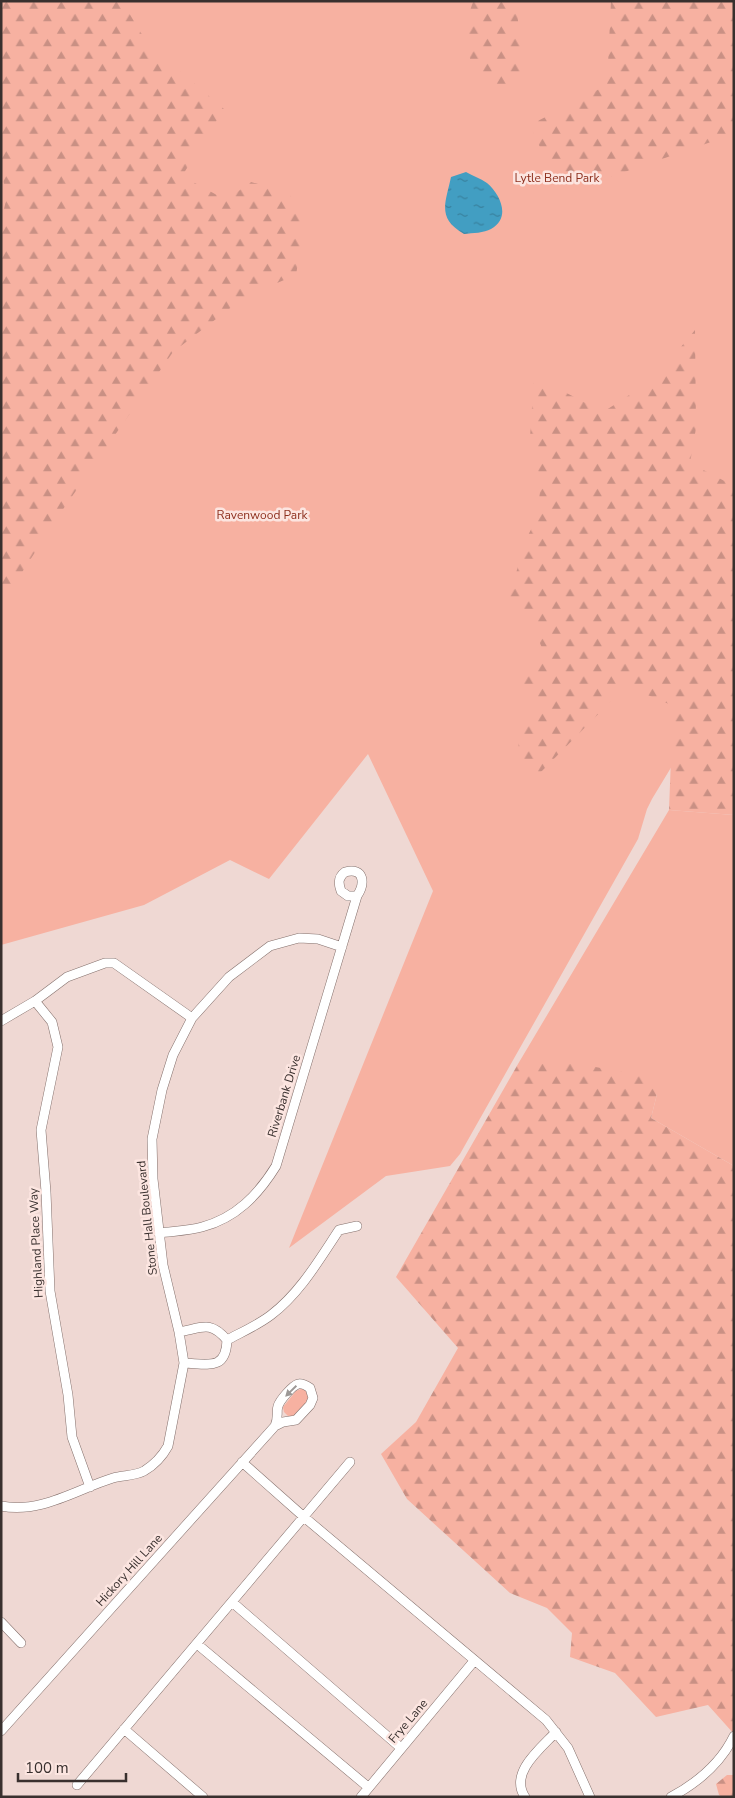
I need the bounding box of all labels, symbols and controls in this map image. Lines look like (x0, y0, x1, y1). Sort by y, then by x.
park label: Lytle Bend Park (515, 170, 600, 186)
park label: Ravenwood Park (217, 507, 308, 523)
street label: Riverbank Drive (264, 1053, 304, 1139)
street label: Stone Hall Boulevard (133, 1160, 161, 1276)
street label: Highland Place Way (25, 1187, 47, 1298)
one-way arrow (285, 1385, 297, 1397)
street label: Hickory Hill Lane (92, 1530, 166, 1610)
street label: Frye Lane (385, 1696, 431, 1746)
scale bar (18, 1750, 125, 1782)
text: 100 m (25, 1758, 69, 1778)

